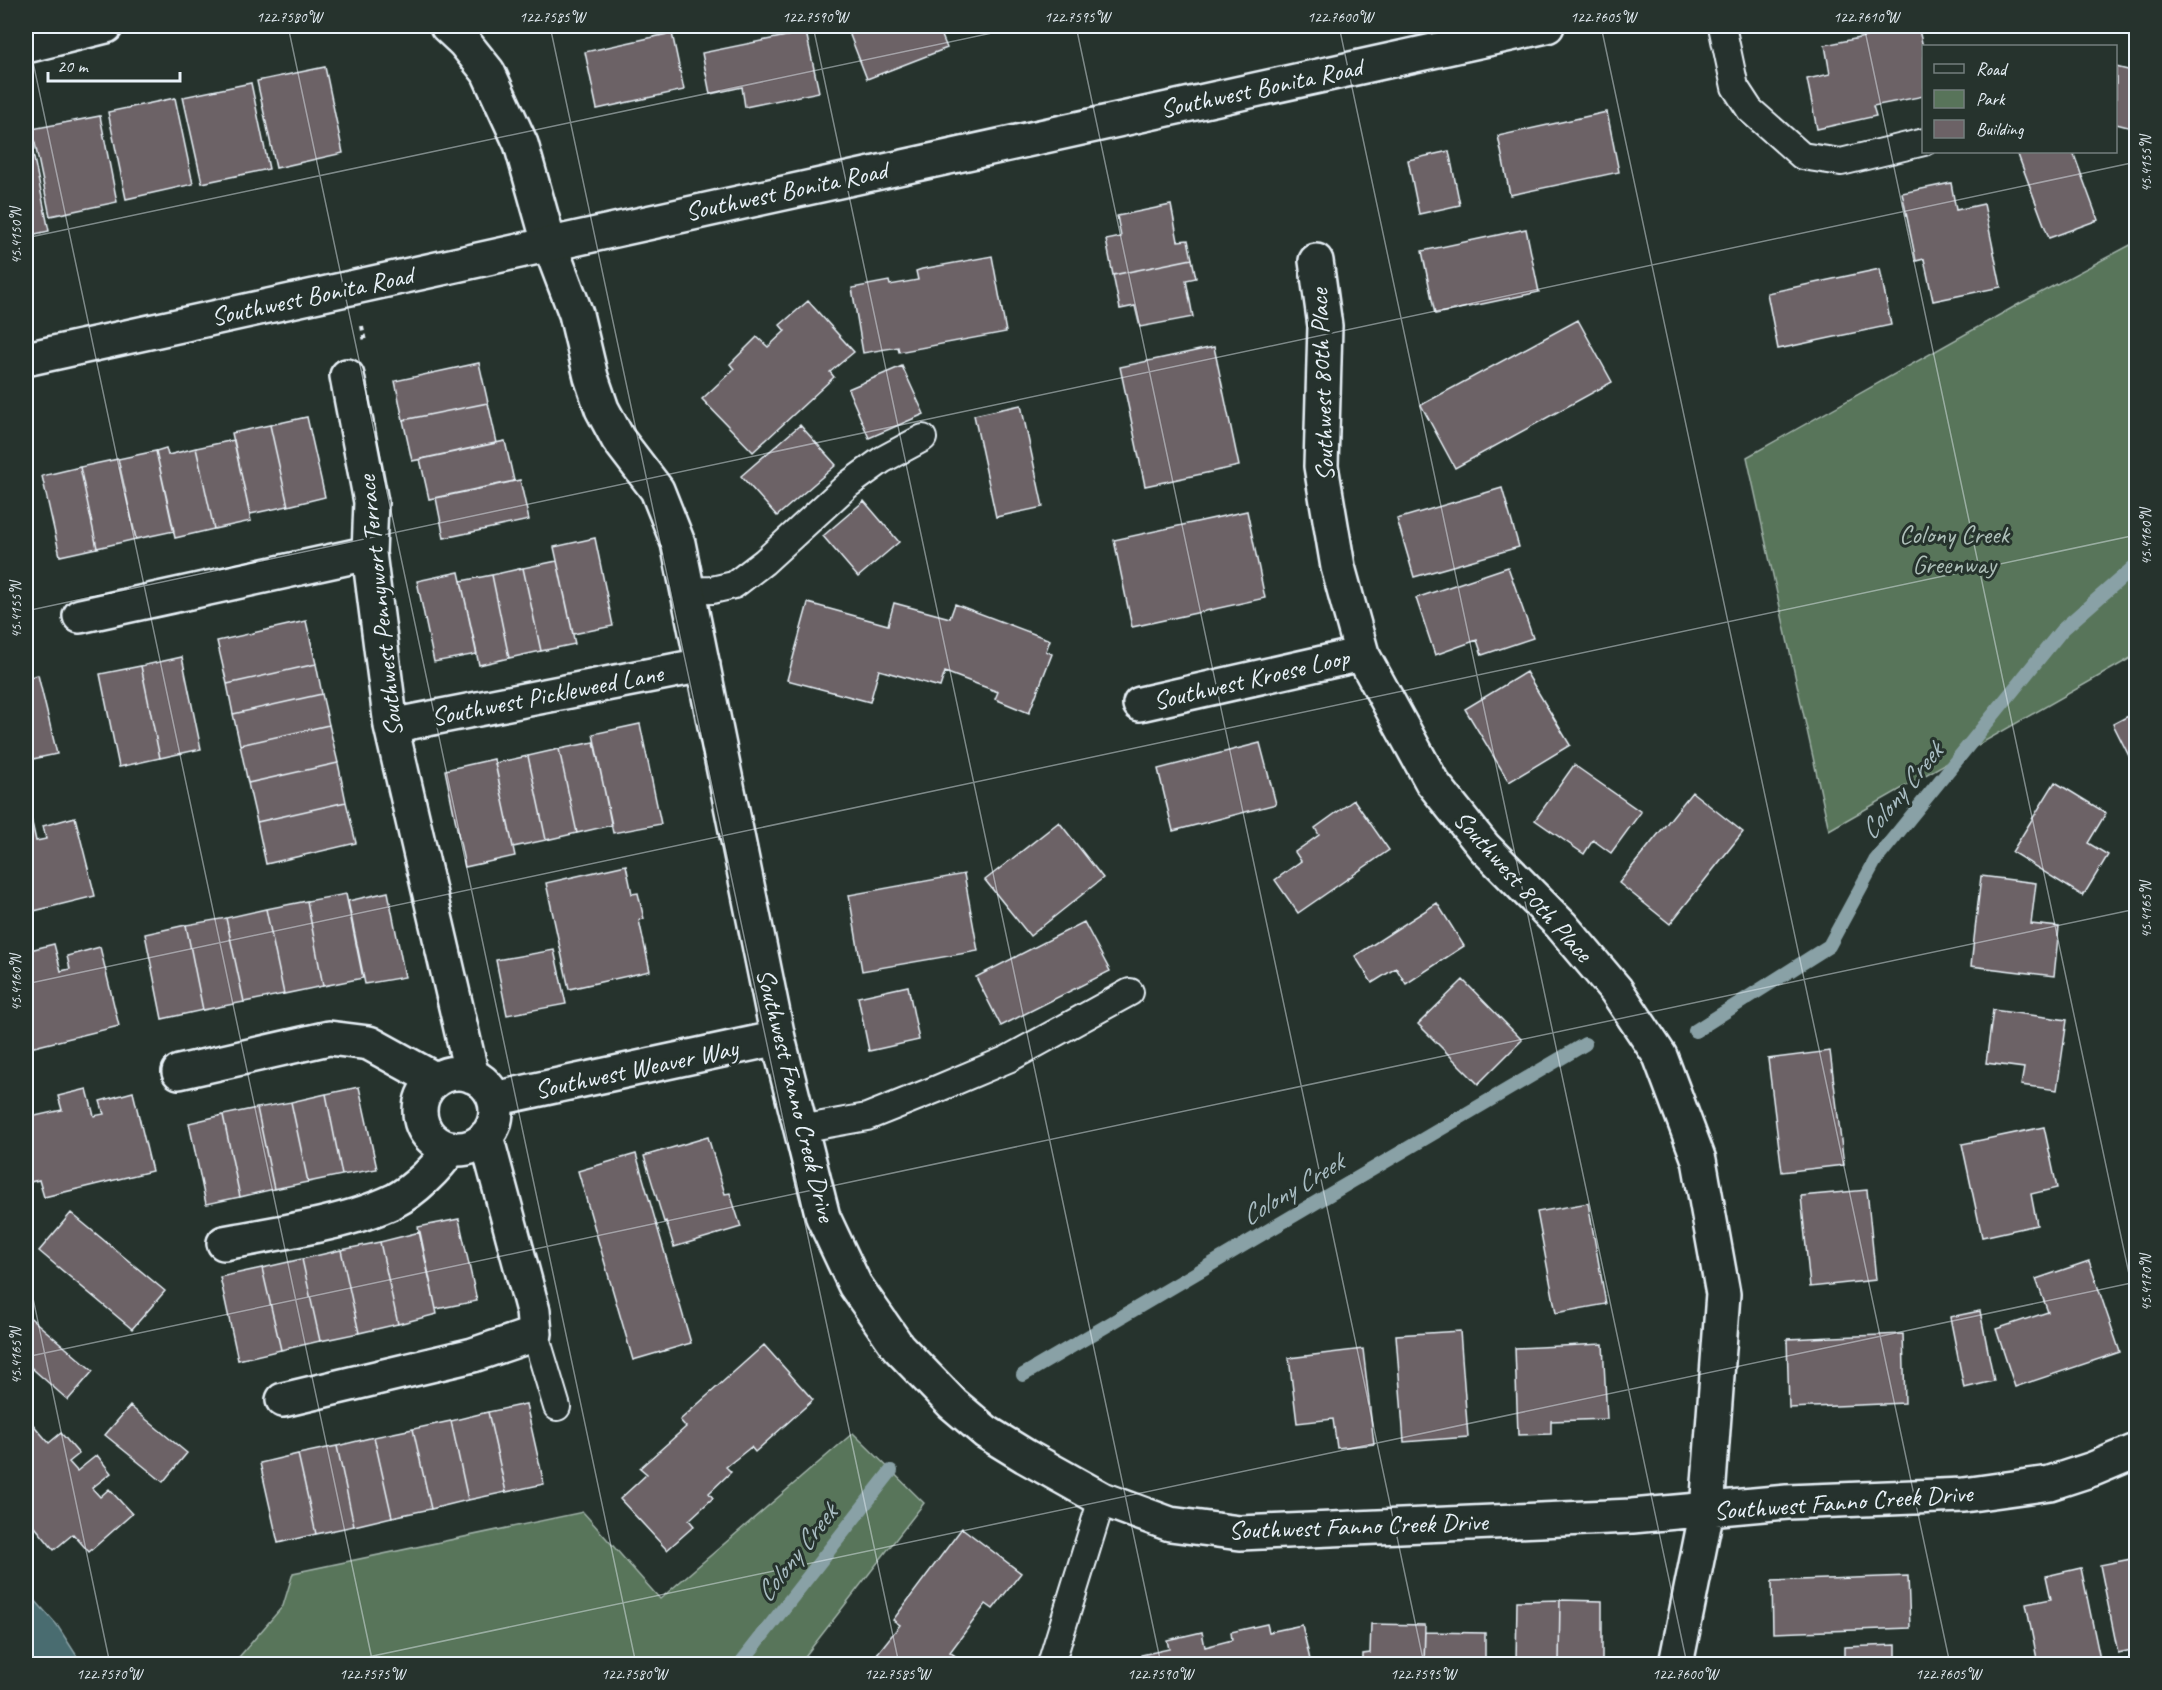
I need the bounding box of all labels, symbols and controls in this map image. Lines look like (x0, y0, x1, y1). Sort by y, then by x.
text: 122.7580°W (256, 8, 325, 27)
text: 122.7585°W (519, 8, 588, 27)
text: 122.7590°W (782, 8, 851, 27)
text: 122.7595°W (1044, 8, 1113, 27)
text: 122.7600°W (1307, 8, 1376, 27)
text: 122.7605°W (1570, 8, 1639, 27)
text: 122.7610°W (1833, 8, 1902, 27)
scale bar (48, 45, 180, 83)
legend (1922, 45, 2117, 153)
street label: Southwest Bonita Road (1157, 50, 1369, 126)
text: 20 m (57, 55, 90, 77)
text: Road (1976, 58, 2009, 80)
text: Park (1976, 88, 2006, 110)
text: Building (1976, 118, 2025, 140)
text: 45.4155°N (2137, 133, 2156, 192)
street label: Southwest Bonita Road (682, 153, 894, 229)
text: 45.4150°N (7, 205, 26, 264)
street label: Southwest Bonita Road (208, 258, 420, 334)
street label: Southwest 80th Place (1302, 287, 1342, 482)
street label: Southwest Pennywort Terrace (350, 472, 410, 738)
text: 45.4160°N (2137, 506, 2156, 565)
park label: Colony Creek Greenway (1899, 518, 2010, 581)
text: 45.4155°N (7, 579, 26, 638)
street label: Southwest Kroese Loop (1150, 640, 1354, 718)
street label: Southwest Pickleweed Lane (429, 656, 667, 734)
water label: Colony Creek (1852, 733, 1953, 846)
street label: Southwest 80th Place (1446, 803, 1601, 970)
text: 45.4165°N (2137, 879, 2156, 938)
text: 45.4160°N (7, 952, 26, 1011)
street label: Southwest Fanno Creek Drive (749, 965, 844, 1226)
street label: Southwest Weaver Way (531, 1031, 743, 1107)
water label: Colony Creek (1234, 1143, 1353, 1233)
text: 45.4170°N (2137, 1252, 2156, 1311)
text: 45.4165°N (7, 1325, 26, 1384)
street label: Southwest Fanno Creek Drive (1712, 1476, 1975, 1528)
water label: Colony Creek (747, 1494, 847, 1608)
street label: Southwest Fanno Creek Drive (1228, 1505, 1490, 1547)
text: 122.7570°W (76, 1665, 145, 1684)
text: 122.7575°W (339, 1665, 408, 1684)
text: 122.7580°W (601, 1665, 670, 1684)
text: 122.7585°W (864, 1665, 933, 1684)
text: 122.7590°W (1127, 1665, 1196, 1684)
text: 122.7595°W (1390, 1665, 1459, 1684)
text: 122.7600°W (1652, 1665, 1721, 1684)
text: 122.7605°W (1915, 1665, 1984, 1684)

